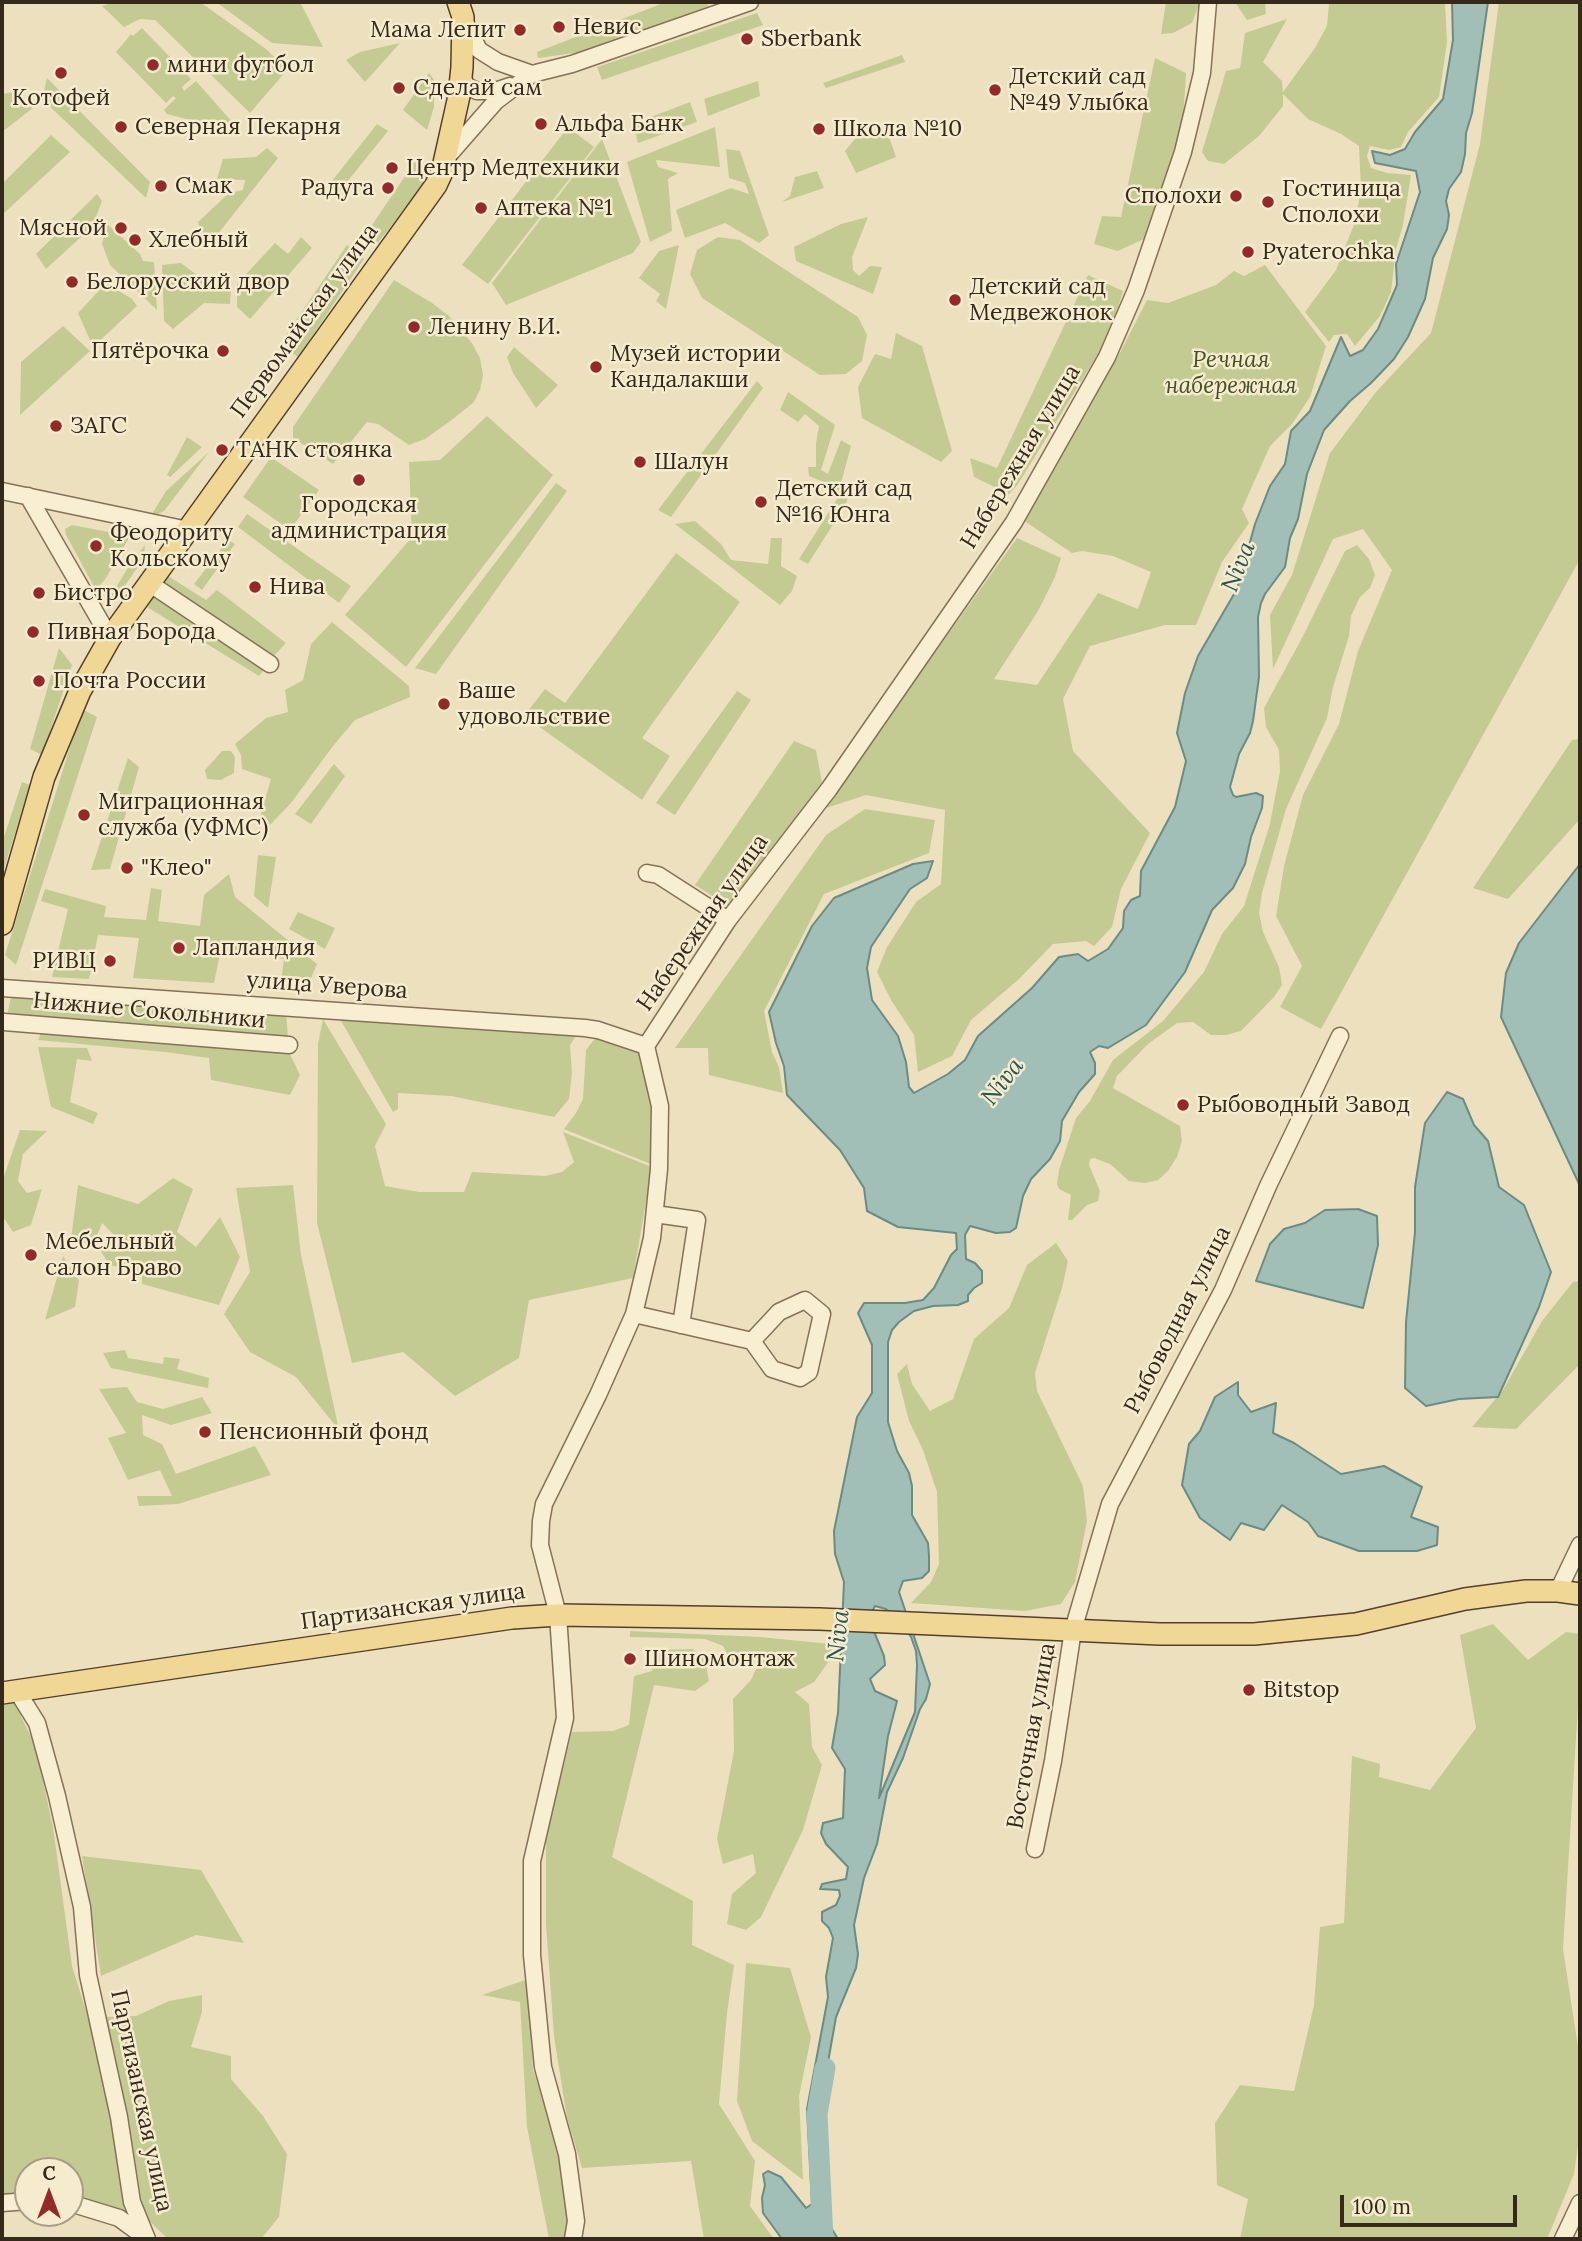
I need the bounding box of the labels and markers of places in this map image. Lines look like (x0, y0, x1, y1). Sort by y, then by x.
place label: Невис (573, 13, 642, 41)
place label: Мама Лепит (370, 16, 506, 44)
marker: Невис (551, 19, 567, 35)
marker: Мама Лепит (512, 22, 528, 38)
place label: Sberbank (761, 25, 861, 53)
marker: Sberbank (739, 31, 755, 47)
place label: мини футбол (167, 51, 314, 79)
marker: мини футбол (145, 57, 161, 73)
place label: Детский сад №49 Улыбка (1009, 63, 1149, 117)
marker: Котофей (53, 65, 69, 81)
place label: Сделай сам (413, 74, 542, 102)
marker: Сделай сам (391, 80, 407, 96)
marker: Детский сад №49 Улыбка (987, 82, 1003, 98)
place label: Котофей (12, 84, 110, 112)
place label: Альфа Банк (555, 110, 683, 138)
place label: Северная Пекарня (135, 113, 341, 141)
place label: Школа №10 (833, 115, 962, 143)
marker: Альфа Банк (533, 116, 549, 132)
marker: Северная Пекарня (113, 119, 129, 135)
marker: Школа №10 (811, 121, 827, 137)
place label: Центр Медтехники (406, 154, 620, 182)
marker: Центр Медтехники (384, 160, 400, 176)
place label: Смак (175, 172, 232, 200)
place label: Радуга (301, 174, 374, 202)
place label: Гостиница Сполохи (1282, 175, 1401, 229)
marker: Смак (153, 178, 169, 194)
marker: Радуга (380, 180, 396, 196)
place label: Сполохи (1125, 182, 1222, 210)
marker: Сполохи (1228, 188, 1244, 204)
place label: Аптека №1 (495, 194, 613, 222)
marker: Гостиница Сполохи (1260, 194, 1276, 210)
marker: Аптека №1 (473, 200, 489, 216)
place label: Мясной (19, 214, 107, 242)
marker: Мясной (113, 220, 129, 236)
place label: Хлебный (149, 226, 248, 254)
marker: Хлебный (127, 232, 143, 248)
place label: Pyaterochka (1262, 238, 1395, 266)
marker: Pyaterochka (1240, 244, 1256, 260)
place label: Белорусский двор (86, 268, 290, 296)
place label: Детский сад Медвежонок (969, 273, 1112, 327)
marker: Белорусский двор (64, 274, 80, 290)
marker: Детский сад Медвежонок (947, 292, 963, 308)
place label: Ленину В.И. (428, 313, 561, 341)
marker: Ленину В.И. (406, 319, 422, 335)
place label: Пятёрочка (91, 337, 209, 365)
place label: Музей истории Кандалакши (610, 340, 781, 394)
marker: Пятёрочка (215, 343, 231, 359)
marker: Музей истории Кандалакши (588, 359, 604, 375)
place label: ЗАГС (70, 412, 127, 440)
marker: ЗАГС (48, 418, 64, 434)
place label: ТАНК стоянка (236, 436, 392, 464)
marker: ТАНК стоянка (214, 442, 230, 458)
place label: Шалун (654, 448, 729, 476)
marker: Шалун (632, 454, 648, 470)
marker: Городская администрация (351, 472, 367, 488)
place label: Детский сад №16 Юнга (775, 475, 912, 529)
place label: Городская администрация (271, 491, 447, 545)
marker: Детский сад №16 Юнга (753, 494, 769, 510)
place label: Феодориту Кольскому (110, 519, 233, 573)
marker: Феодориту Кольскому (88, 538, 104, 554)
place label: Нива (269, 573, 325, 601)
place label: Бистро (53, 579, 133, 607)
marker: Нива (247, 579, 263, 595)
marker: Бистро (31, 585, 47, 601)
place label: Пивная Борода (47, 618, 216, 646)
marker: Пивная Борода (25, 624, 41, 640)
place label: Почта России (53, 667, 206, 695)
marker: Почта России (31, 673, 47, 689)
place label: Ваше удовольствие (458, 677, 610, 731)
marker: Ваше удовольствие (436, 696, 452, 712)
place label: Миграционная служба (УФМС) (98, 788, 268, 842)
marker: Миграционная служба (УФМС) (76, 807, 92, 823)
place label: "Клео" (141, 854, 212, 882)
marker: "Клео" (119, 860, 135, 876)
place label: Лапландия (193, 934, 315, 962)
marker: Лапландия (171, 940, 187, 956)
place label: РИВЦ (32, 947, 96, 975)
marker: РИВЦ (102, 953, 118, 969)
place label: Рыбоводный Завод (1197, 1091, 1410, 1119)
marker: Рыбоводный Завод (1175, 1097, 1191, 1113)
place label: Мебельный салон Браво (45, 1228, 182, 1282)
marker: Мебельный салон Браво (23, 1247, 39, 1263)
place label: Пенсионный фонд (219, 1418, 428, 1446)
marker: Пенсионный фонд (197, 1424, 213, 1440)
place label: Шиномонтаж (644, 1645, 795, 1673)
marker: Шиномонтаж (622, 1651, 638, 1667)
place label: Bitstop (1263, 1676, 1340, 1704)
marker: Bitstop (1241, 1682, 1257, 1698)

